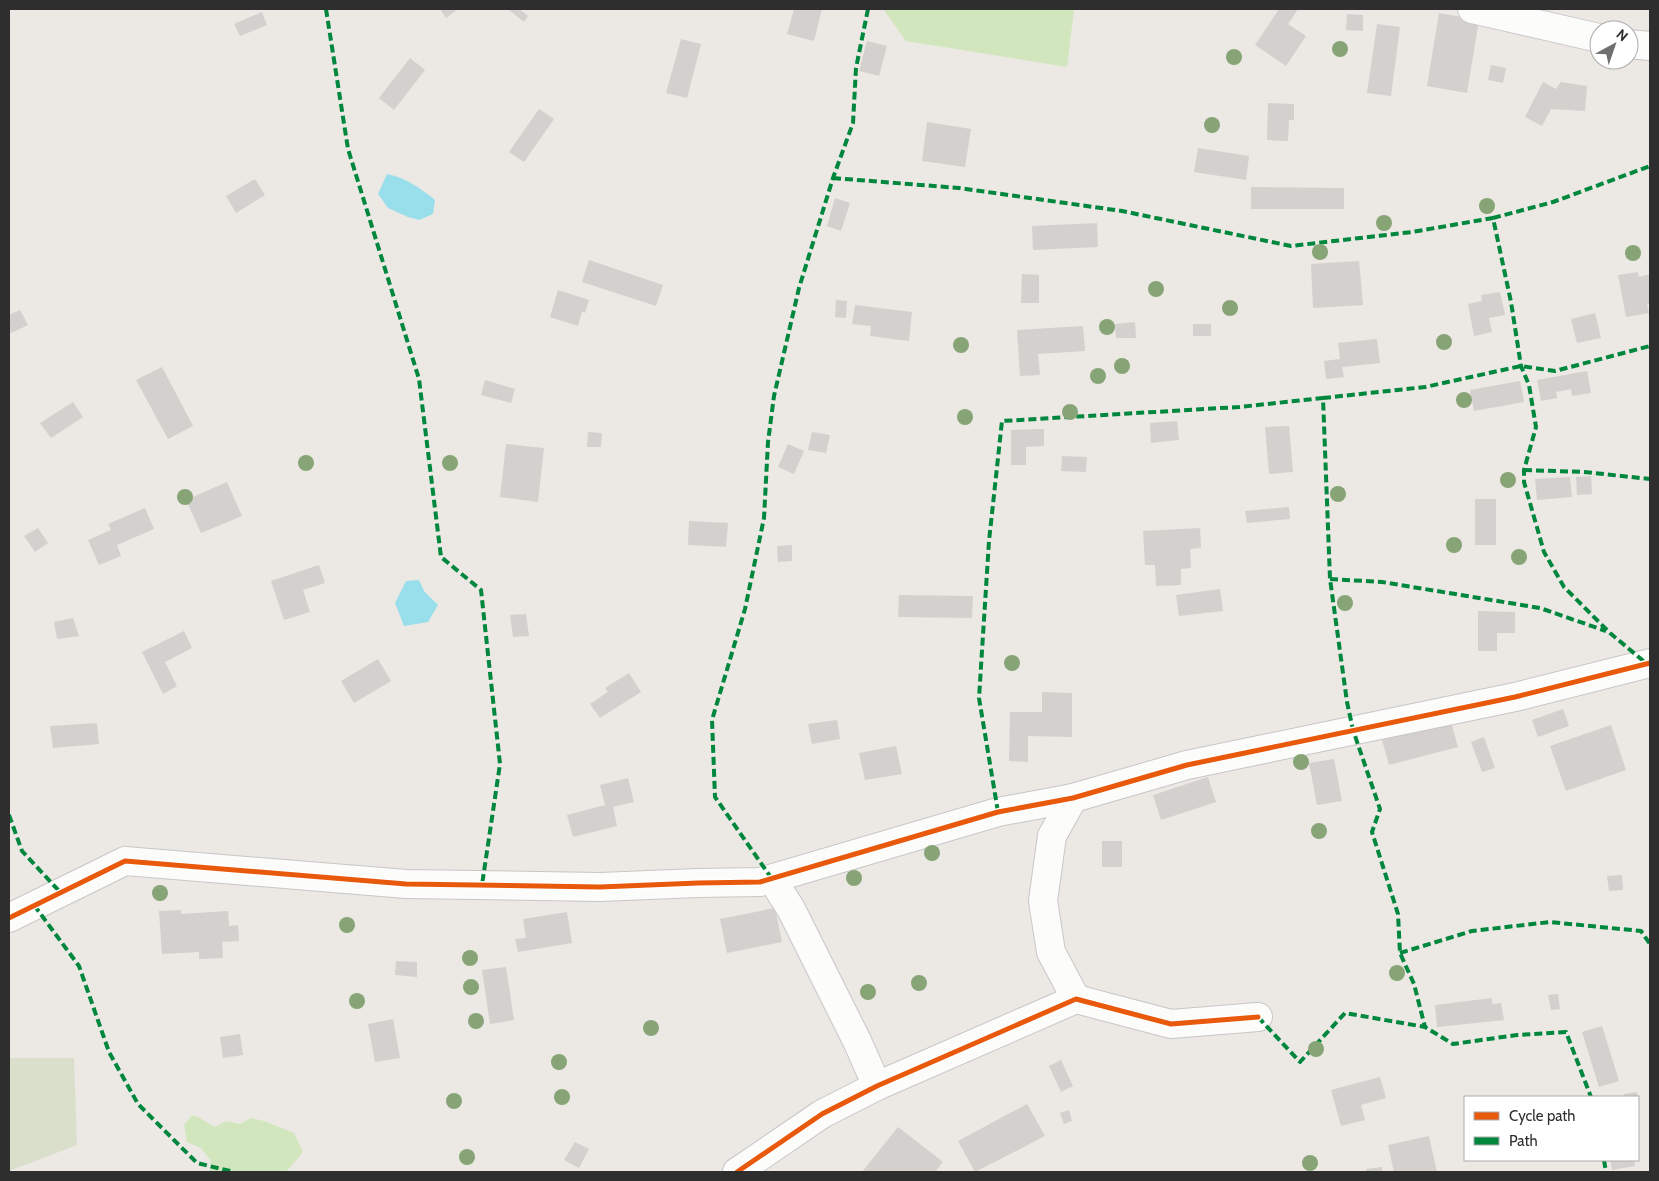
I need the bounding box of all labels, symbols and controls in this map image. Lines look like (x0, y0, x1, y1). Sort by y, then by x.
north arrow (1589, 20, 1639, 70)
text: N (1613, 25, 1632, 45)
legend (1464, 1096, 1639, 1161)
text: Cycle path (1509, 1107, 1575, 1125)
text: Path (1509, 1132, 1538, 1150)

